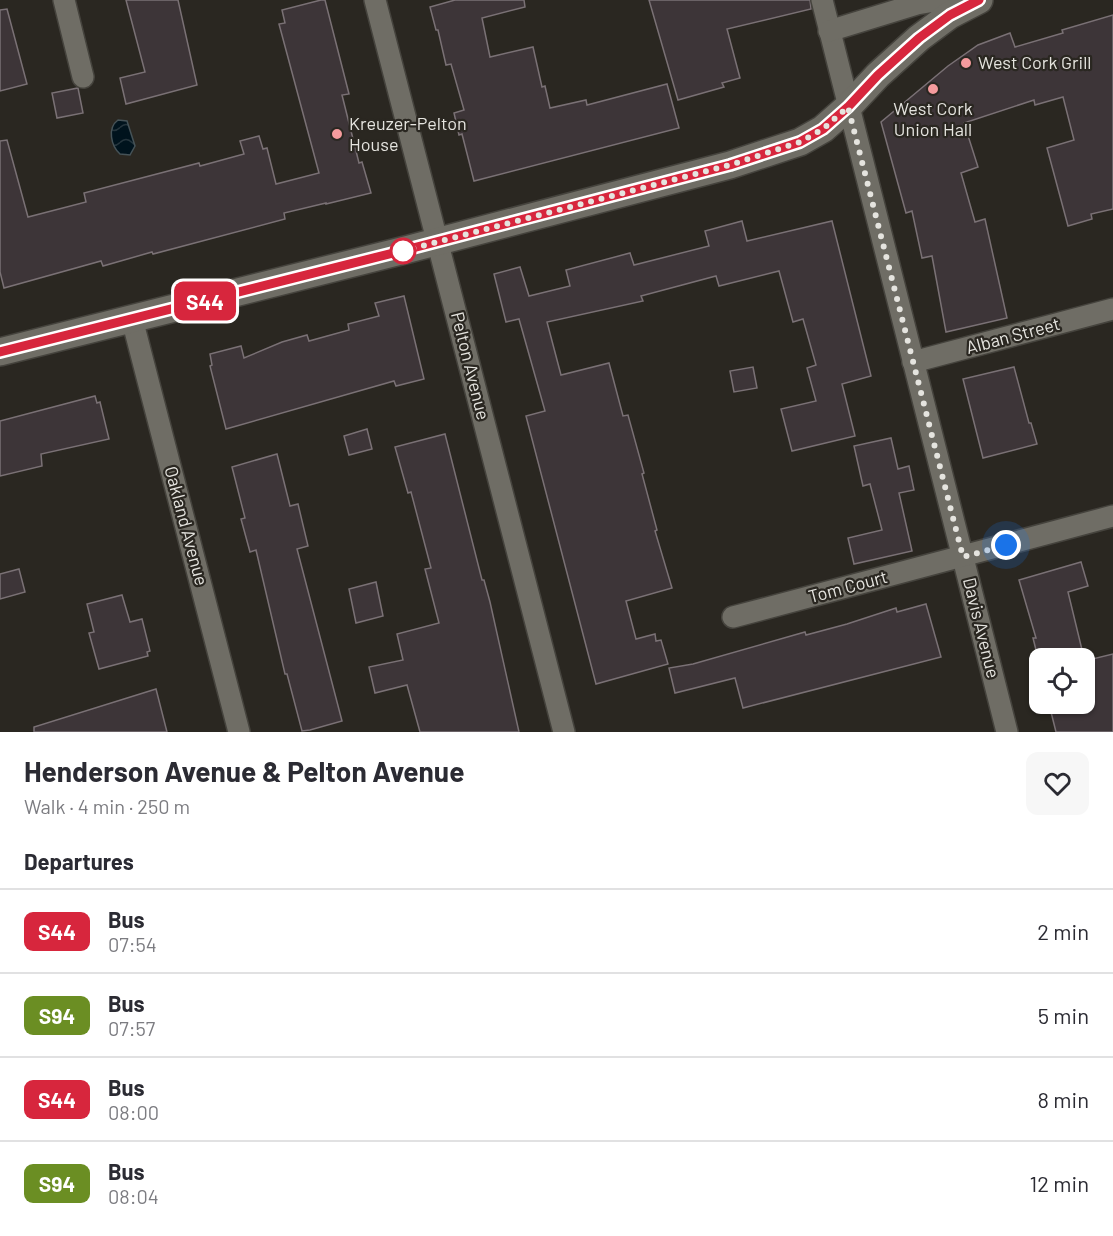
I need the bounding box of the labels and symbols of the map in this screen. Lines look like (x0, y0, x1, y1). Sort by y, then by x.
place label: West Cork Grill (978, 51, 1092, 73)
marker: West Cork Grill (959, 56, 973, 70)
marker: West Cork Union Hall (926, 82, 940, 96)
place label: West Cork Union Hall (893, 97, 973, 140)
place label: Kreuzer-Pelton House (349, 112, 467, 155)
marker: Kreuzer-Pelton House (330, 127, 344, 141)
unlabelled marker (390, 238, 416, 264)
line badge: S44 (170, 282, 240, 320)
street label: Pelton Avenue (447, 309, 495, 422)
street label: Alban Street (963, 312, 1062, 358)
street label: Oakland Avenue (160, 464, 213, 588)
your location (991, 530, 1021, 560)
street label: Tom Court (806, 565, 890, 607)
street label: Davis Avenue (959, 575, 1005, 680)

